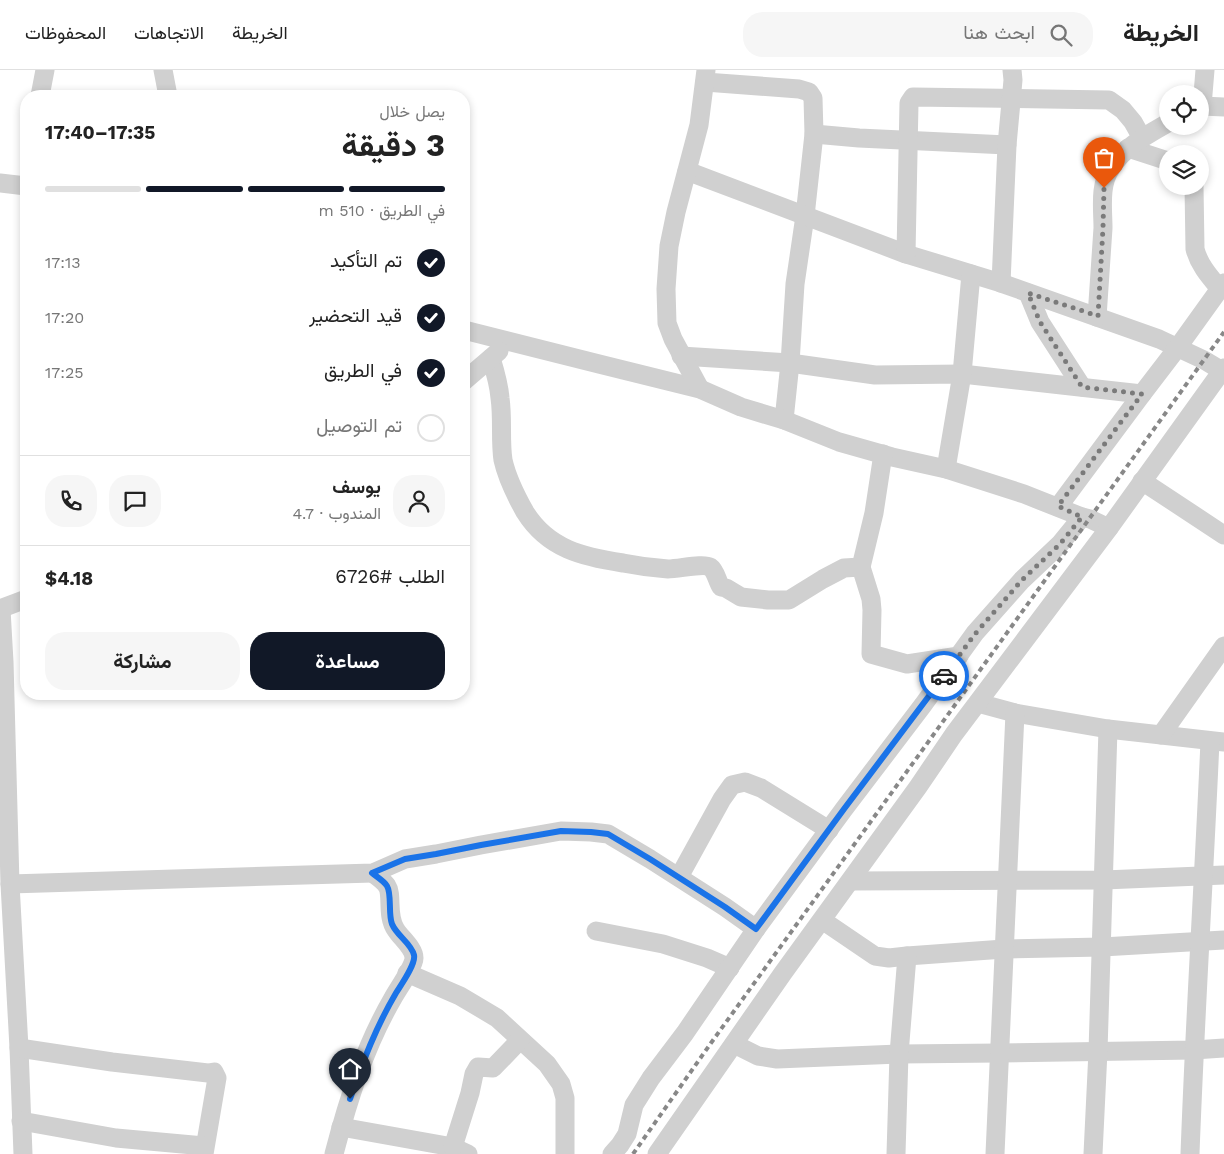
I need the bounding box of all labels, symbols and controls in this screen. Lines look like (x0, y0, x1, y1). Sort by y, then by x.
search box (743, 12, 1093, 57)
text: الخريطة (1123, 19, 1199, 47)
text: ابحث هنا (963, 21, 1035, 44)
icon: search (1047, 21, 1075, 49)
text: المحفوظات (25, 22, 106, 43)
text: الاتجاهات (134, 22, 204, 43)
text: الخريطة (232, 22, 288, 43)
map controls (1159, 85, 1209, 195)
button: locate (1159, 85, 1209, 135)
text: يصل خلال (379, 102, 445, 121)
text: 17:35–17:40 (45, 121, 155, 144)
text: 3 دقيقة (341, 126, 445, 164)
pin (1083, 137, 1125, 188)
icon: bag (1090, 144, 1118, 172)
button: layers (1159, 145, 1209, 195)
text: في الطريق · 510 m (318, 201, 445, 220)
text: تم التأكيد (330, 249, 402, 272)
icon: check (417, 249, 445, 277)
text: 17:13 (45, 253, 81, 272)
text: قيد التحضير (309, 304, 402, 327)
icon: check (417, 304, 445, 332)
text: 17:20 (45, 308, 84, 327)
text: في الطريق (324, 359, 402, 382)
icon: check (417, 359, 445, 387)
text: 17:25 (45, 363, 84, 382)
text: تم التوصيل (316, 414, 402, 437)
button: phone (45, 475, 97, 527)
button: chat (109, 475, 161, 527)
text: يوسف (332, 475, 381, 498)
button: person (393, 475, 445, 527)
text: المندوب · 4.7 (293, 504, 381, 523)
text: الطلب #6726 (335, 565, 445, 588)
text: $4.18 (45, 567, 93, 590)
button: مشاركة (45, 632, 240, 690)
button: مساعدة (250, 632, 445, 690)
courier (919, 651, 969, 701)
icon: car (930, 662, 958, 690)
pin (329, 1048, 371, 1099)
icon: home (336, 1055, 364, 1083)

